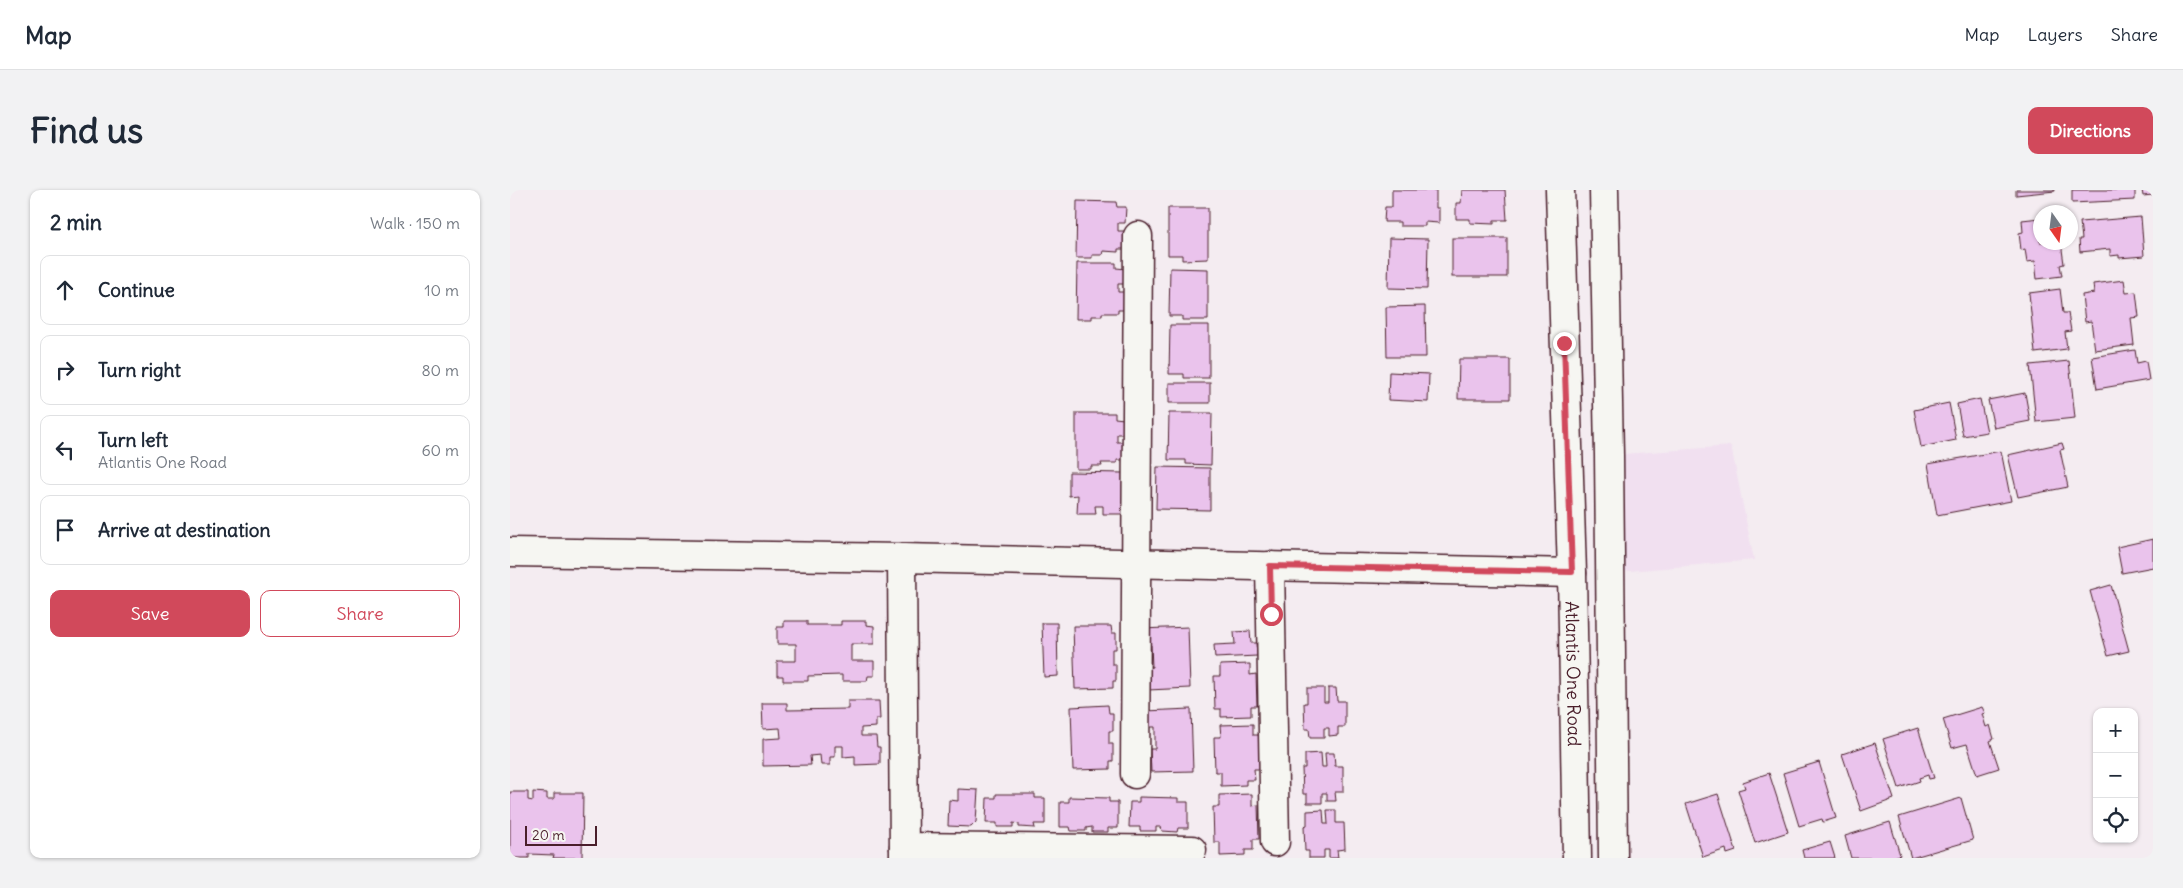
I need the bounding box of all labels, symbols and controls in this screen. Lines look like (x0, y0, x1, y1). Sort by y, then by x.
text: Map (25, 20, 72, 50)
text: Map (1964, 23, 1999, 46)
text: Layers (2027, 23, 2083, 46)
text: Share (2111, 23, 2158, 46)
button: Directions (2028, 107, 2153, 154)
text: Find us (30, 108, 143, 152)
north arrow (2033, 205, 2078, 250)
text: 2 min (50, 209, 102, 236)
text: Walk · 150 m (370, 213, 460, 233)
icon: ahead (51, 276, 79, 304)
text: Continue (98, 278, 175, 302)
text: 10 m (424, 280, 459, 300)
route end (1553, 332, 1576, 355)
icon: right (51, 356, 79, 384)
text: Turn right (98, 358, 181, 382)
text: 80 m (421, 360, 459, 380)
text: Turn left (98, 428, 168, 452)
icon: left (51, 436, 79, 464)
text: 60 m (421, 440, 459, 460)
text: Atlantis One Road (98, 452, 227, 472)
icon: arrive (51, 516, 79, 544)
text: Arrive at destination (98, 518, 271, 542)
button: Save (50, 590, 250, 637)
button: Share (260, 590, 460, 637)
street label: Atlantis One Road (1561, 601, 1587, 747)
route start (1260, 603, 1283, 626)
map controls (2093, 708, 2138, 843)
button: + (2093, 708, 2138, 753)
button: − (2093, 753, 2138, 798)
button: locate (2093, 798, 2138, 843)
scale bar (525, 823, 598, 846)
text: 20 m (532, 826, 565, 844)

